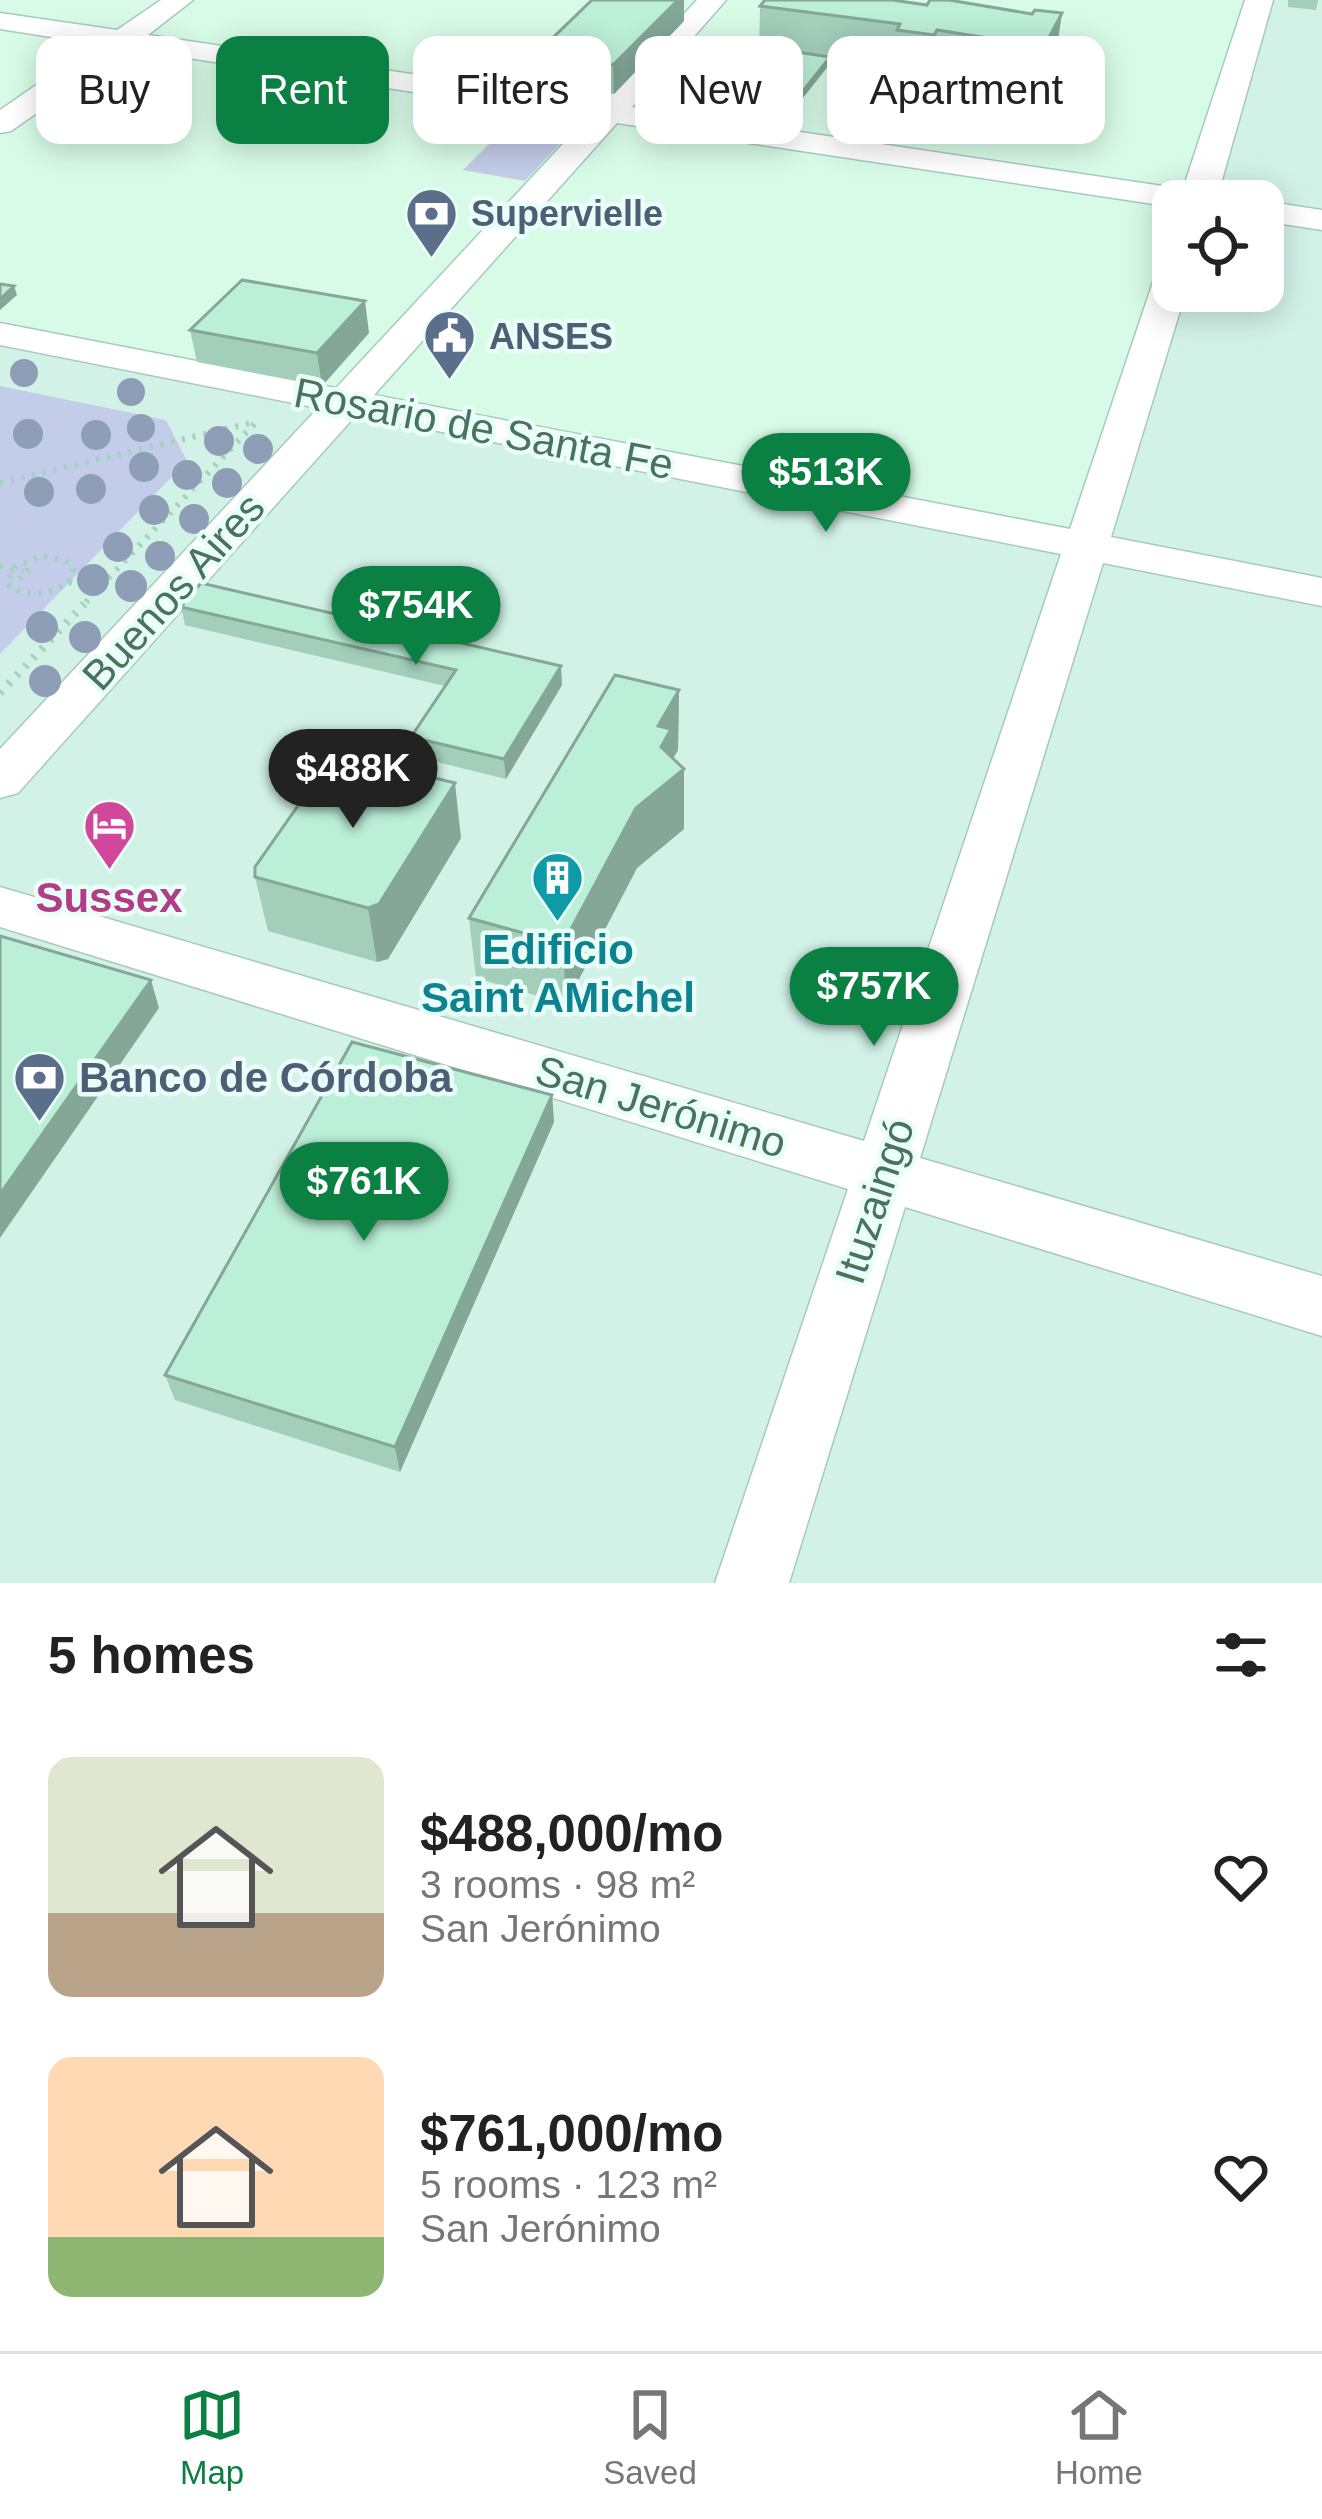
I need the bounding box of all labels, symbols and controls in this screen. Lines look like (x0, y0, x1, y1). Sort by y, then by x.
chip: Buy (36, 36, 192, 144)
chip: Rent (216, 36, 389, 144)
chip: Filters (413, 36, 611, 144)
chip: New (635, 36, 803, 144)
chip: Apartment (827, 36, 1105, 144)
map controls (1152, 180, 1284, 312)
button: locate (1152, 180, 1284, 312)
bank icon: Supervielle (404, 185, 460, 259)
place label: Supervielle (471, 193, 663, 234)
public building icon: ANSES (422, 308, 478, 382)
place label: ANSES (489, 316, 613, 357)
street label: Rosario de Santa Fe (290, 369, 677, 488)
pin: $513K (742, 433, 910, 535)
text: $513K (769, 450, 883, 493)
street label: Buenos Aires (73, 484, 274, 699)
pin: $754K (332, 566, 500, 668)
text: $754K (359, 583, 473, 626)
pin: $488K (269, 729, 437, 831)
text: $488K (296, 746, 410, 789)
hotel icon: Sussex (81, 797, 137, 871)
building icon: Edificio Saint AMichel (530, 849, 586, 923)
place label: Sussex (35, 874, 183, 921)
place label: Edificio Saint AMichel (421, 926, 695, 1021)
pin: $757K (790, 947, 958, 1049)
text: $757K (817, 964, 931, 1007)
street label: San Jerónimo (530, 1046, 792, 1167)
bank icon: Banco de Córdoba (12, 1049, 68, 1123)
place label: Banco de Córdoba (79, 1054, 453, 1101)
street label: Ituzaingó (826, 1113, 923, 1289)
pin: $761K (280, 1142, 448, 1244)
text: $761K (307, 1159, 421, 1202)
icon: filters (1208, 1622, 1274, 1688)
text: 5 homes (48, 1627, 255, 1684)
icon: home (144, 1805, 288, 1949)
text: $488,000/mo (420, 1805, 723, 1862)
icon: heart (1208, 1844, 1274, 1910)
text: 3 rooms · 98 m² (420, 1863, 695, 1906)
text: San Jerónimo (420, 1907, 661, 1950)
icon: home (144, 2105, 288, 2249)
text: $761,000/mo (420, 2105, 723, 2162)
icon: heart (1208, 2144, 1274, 2210)
text: 5 rooms · 123 m² (420, 2163, 717, 2206)
text: San Jerónimo (420, 2207, 661, 2250)
tab: Map (179, 2382, 245, 2492)
tab: Saved (603, 2382, 697, 2492)
tab: Home (1055, 2382, 1143, 2492)

